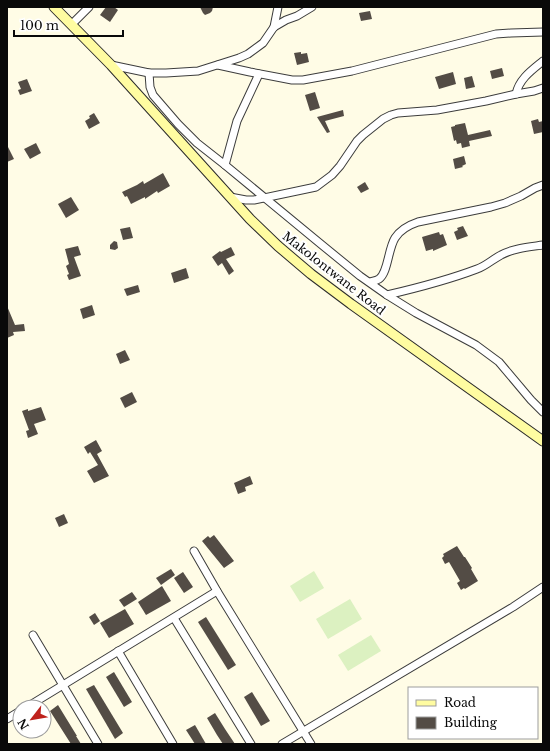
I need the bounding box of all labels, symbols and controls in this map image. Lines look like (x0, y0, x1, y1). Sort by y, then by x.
scale bar (14, 12, 123, 38)
text: 100 m (20, 18, 59, 33)
street label: Makolontwane Road (280, 228, 388, 318)
legend (408, 687, 538, 739)
text: Road (444, 695, 476, 710)
north arrow (12, 699, 52, 739)
text: Building (444, 715, 498, 730)
text: N (14, 716, 32, 732)

